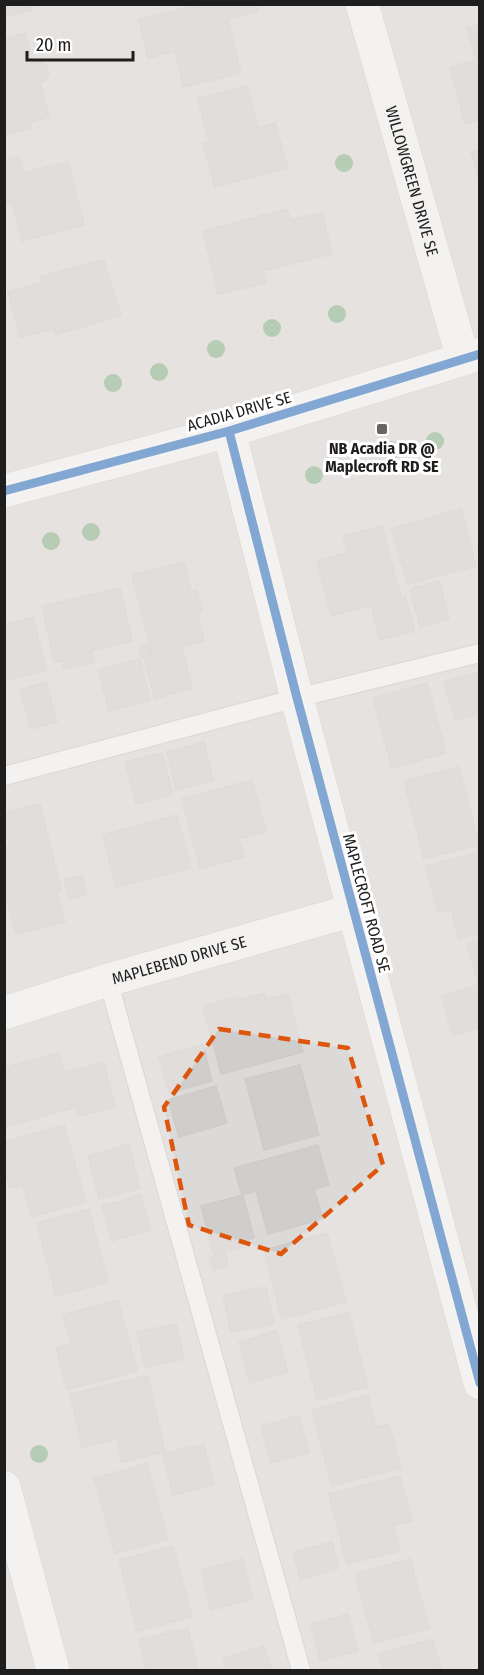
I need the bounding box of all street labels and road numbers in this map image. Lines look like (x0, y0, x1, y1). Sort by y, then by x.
street label: WILLOWGREEN DRIVE SE (381, 104, 442, 258)
street label: ACADIA DRIVE SE (185, 388, 293, 435)
street label: MAPLECROFT ROAD SE (339, 832, 394, 975)
street label: MAPLEBEND DRIVE SE (110, 932, 249, 988)

